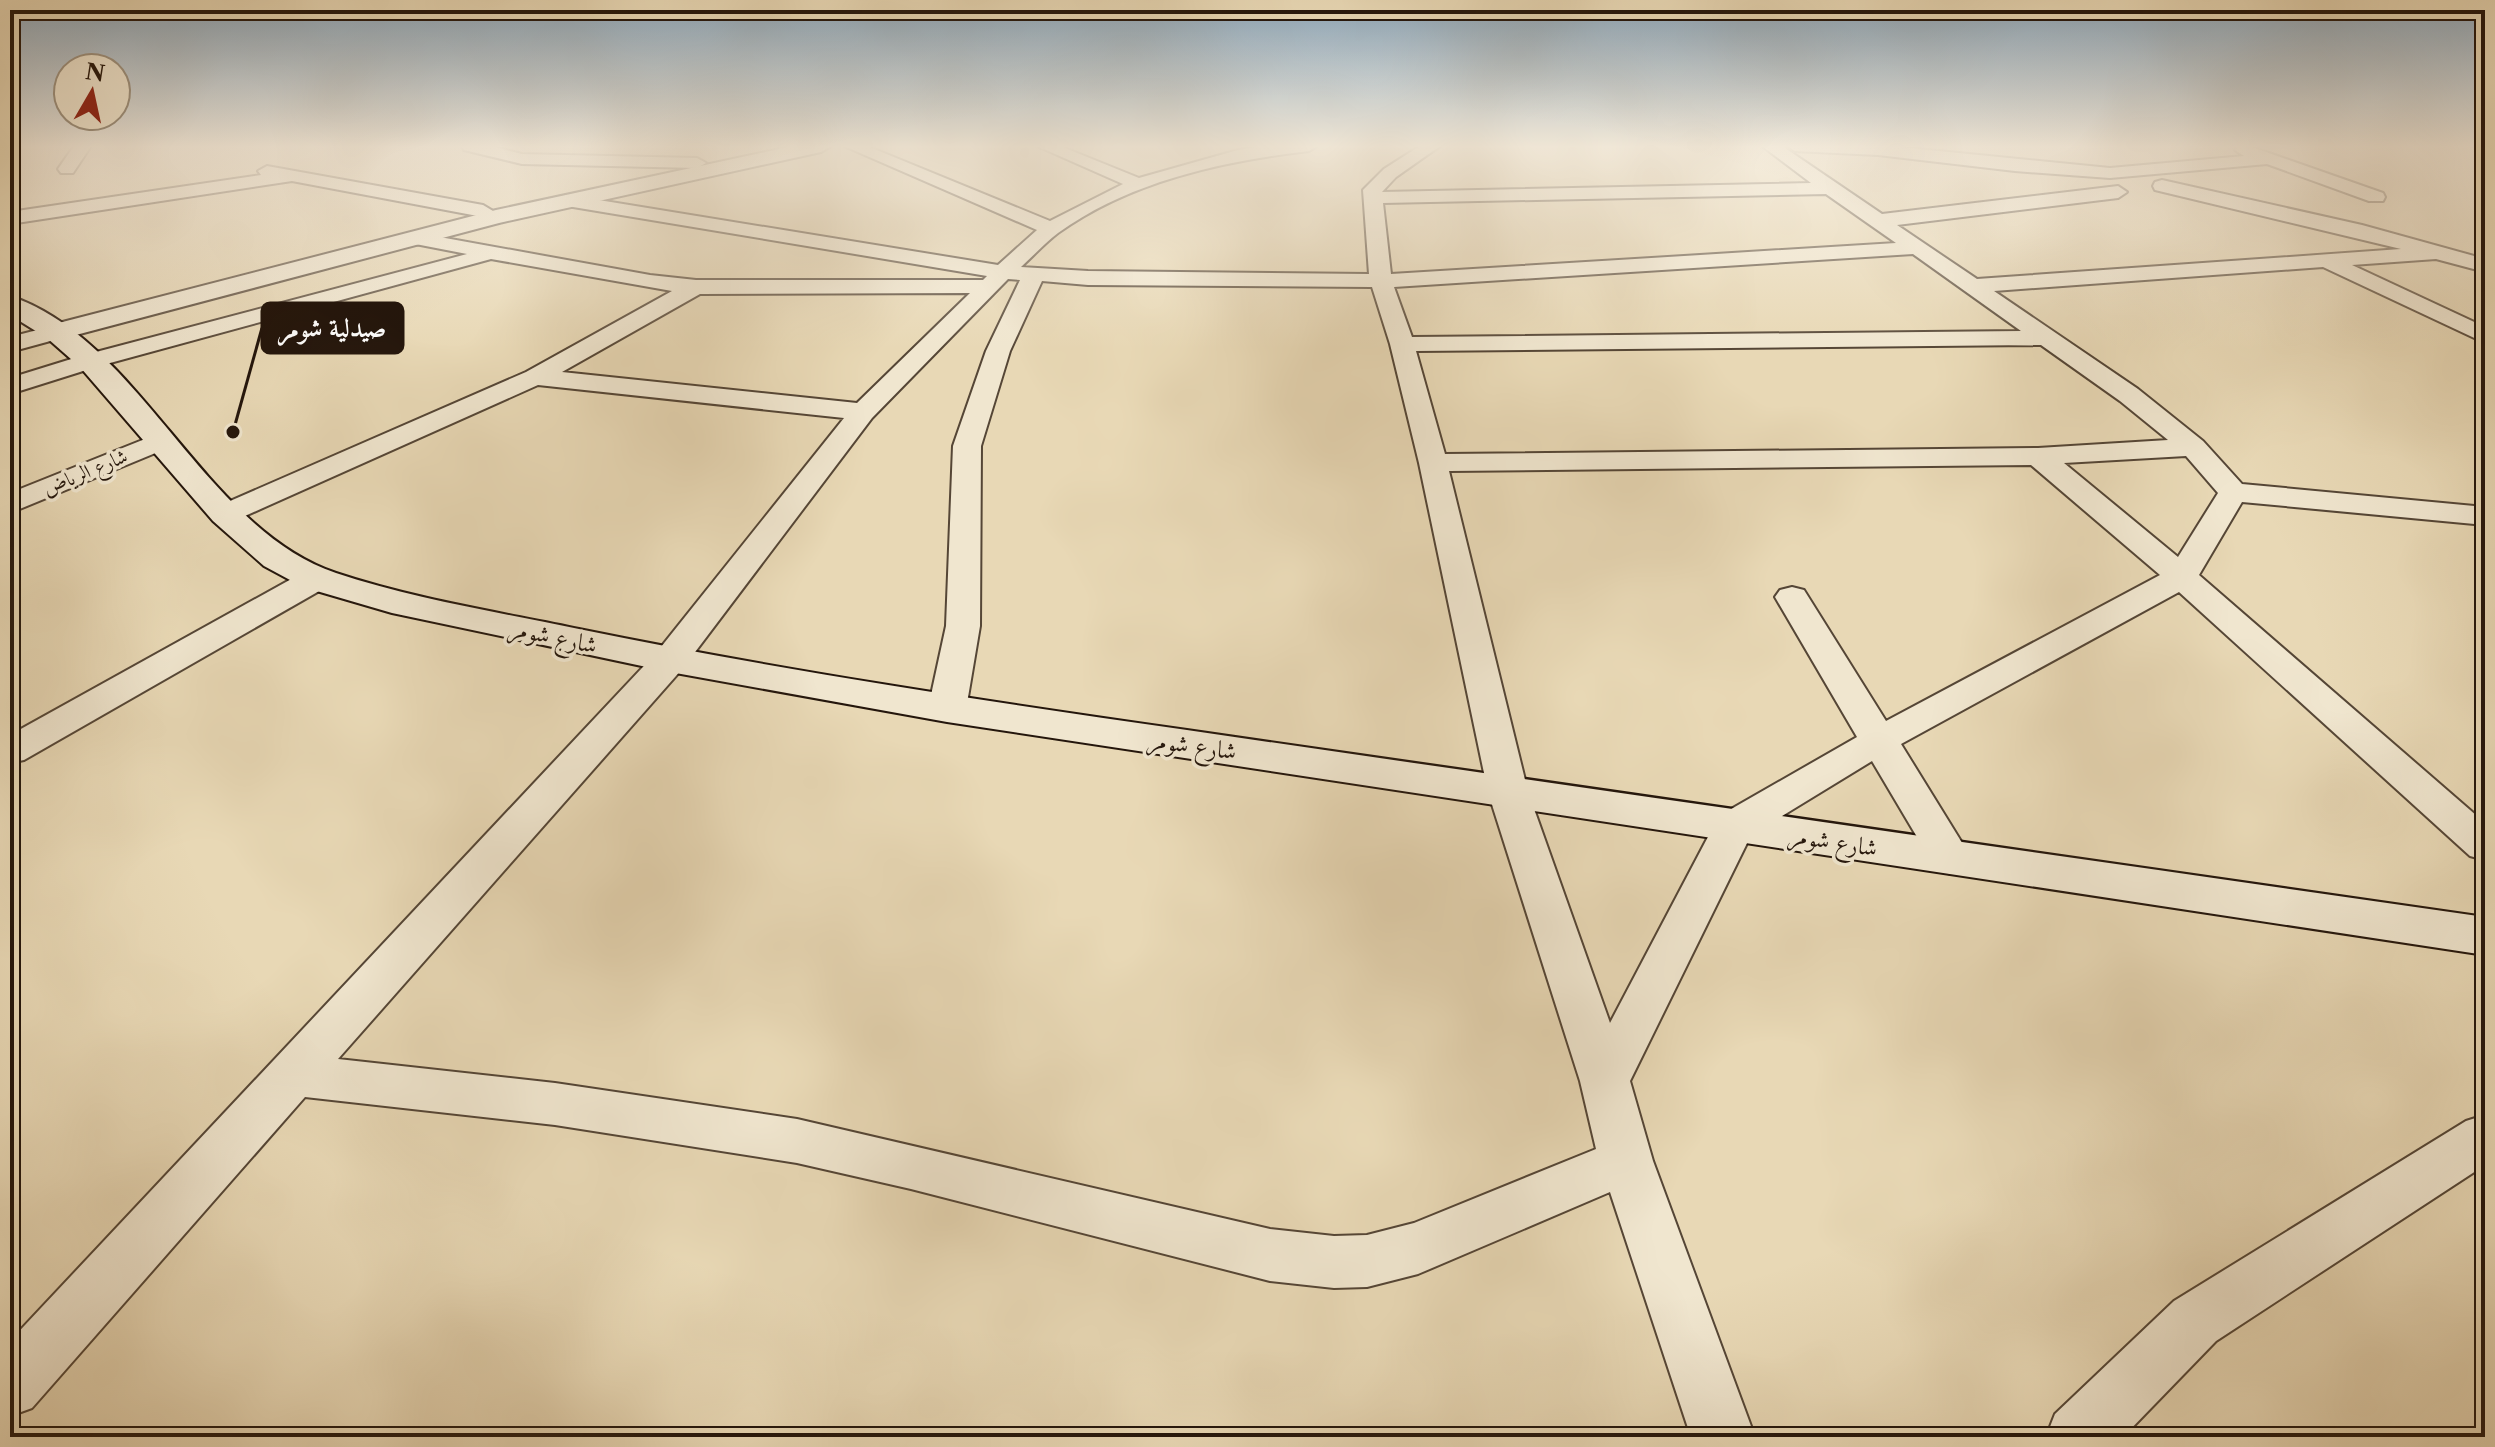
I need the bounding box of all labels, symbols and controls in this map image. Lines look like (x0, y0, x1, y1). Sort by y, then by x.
north arrow (52, 52, 132, 132)
text: N (83, 58, 107, 88)
callout: صيدلية شومر (262, 303, 403, 353)
text: صيدلية شومر (277, 312, 387, 347)
street label: شارع الرياض (39, 443, 133, 506)
street label: شارع شومر (505, 612, 600, 665)
street label: شارع شومر (1145, 724, 1238, 772)
street label: شارع شومر (1786, 820, 1880, 868)

